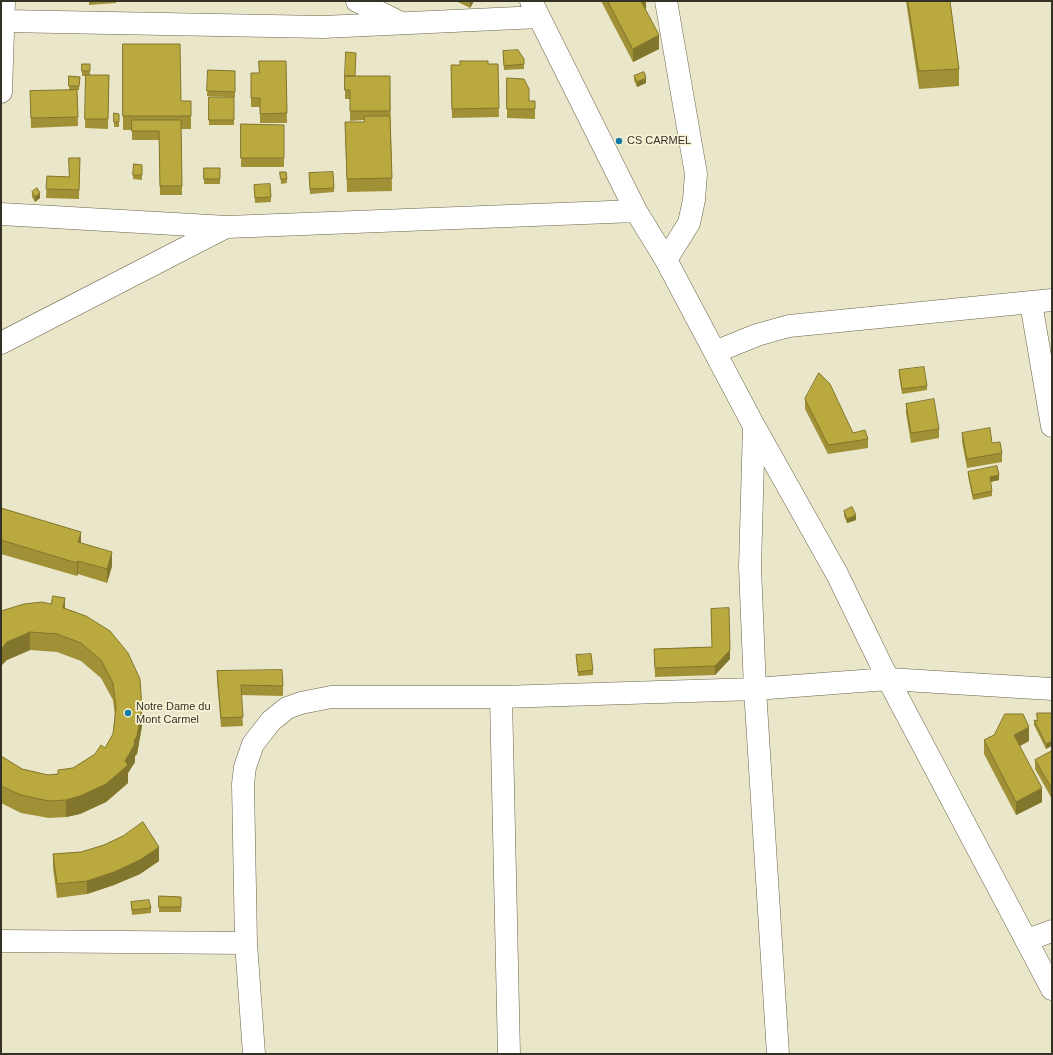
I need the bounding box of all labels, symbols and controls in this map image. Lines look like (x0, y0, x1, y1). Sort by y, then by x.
place label: CS CARMEL (627, 134, 691, 148)
marker: CS CARMEL (614, 136, 624, 146)
place label: Notre Dame du Mont Carmel (136, 700, 211, 726)
marker: Notre Dame du Mont Carmel (123, 708, 133, 718)

